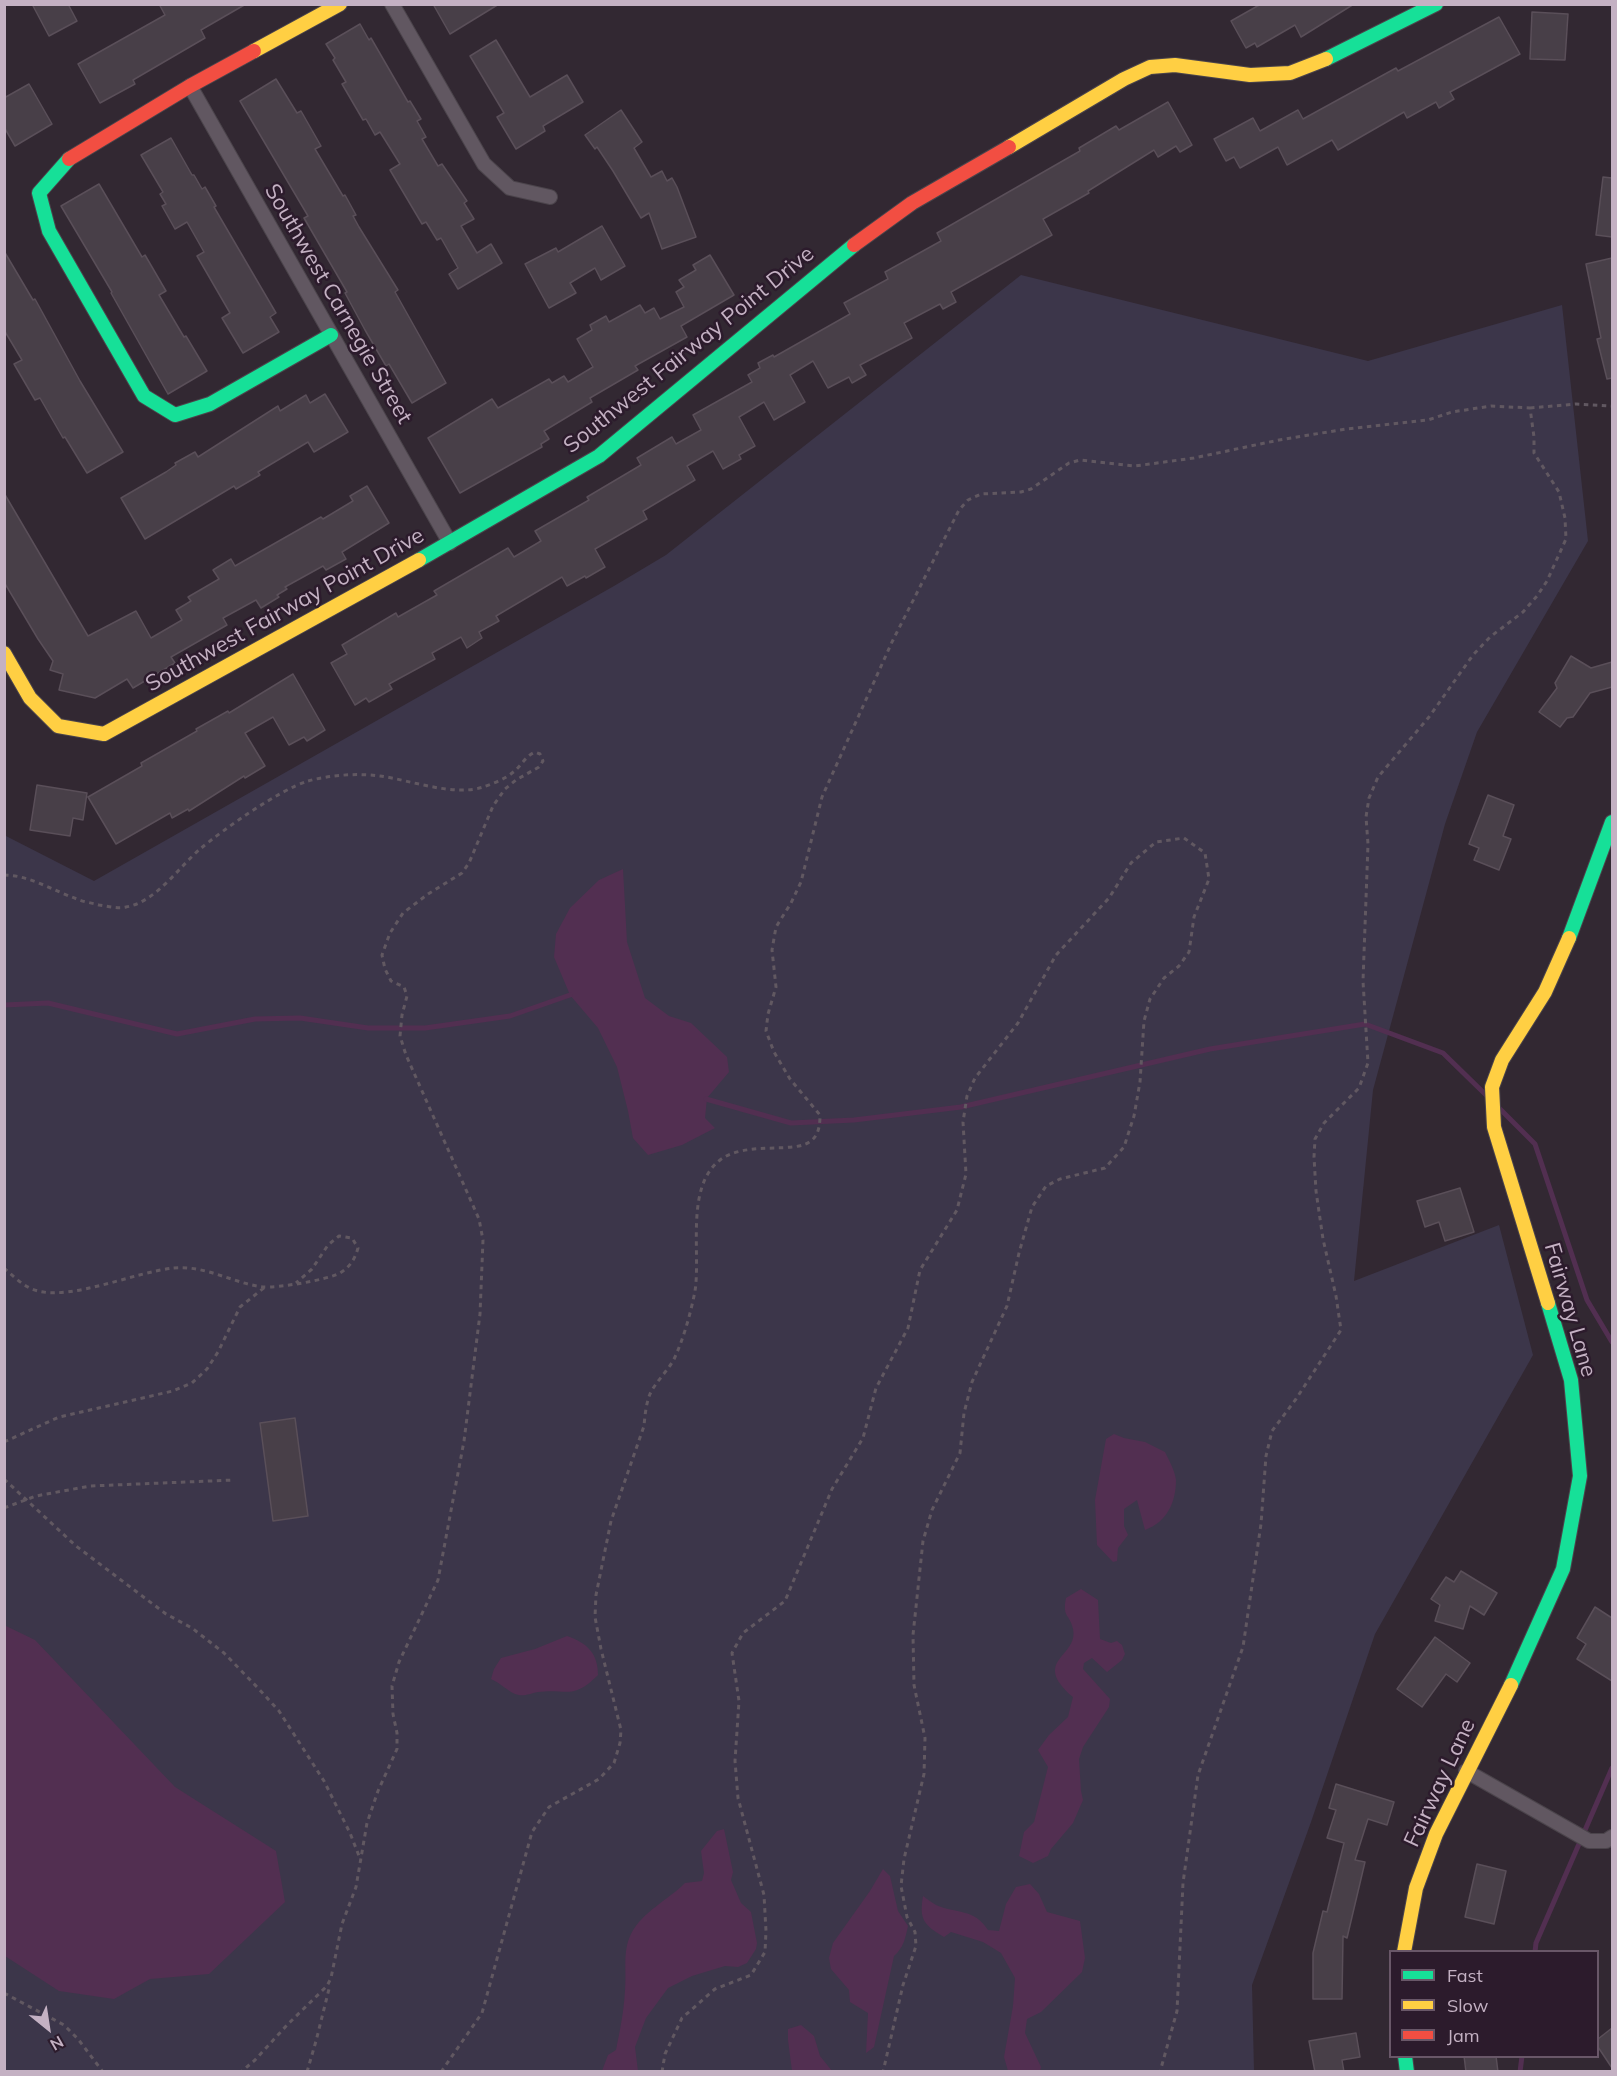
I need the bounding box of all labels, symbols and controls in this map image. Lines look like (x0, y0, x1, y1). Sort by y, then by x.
street label: Southwest Carnegie Street (258, 179, 418, 429)
street label: Southwest Fairway Point Drive (559, 241, 819, 459)
street label: Southwest Fairway Point Drive (141, 522, 429, 698)
street label: Fairway Lane (1538, 1240, 1602, 1380)
street label: Fairway Lane (1399, 1715, 1481, 1851)
legend (1389, 1950, 1599, 2058)
text: Fast (1447, 1964, 1483, 1987)
text: Slow (1447, 1994, 1488, 2017)
north arrow (18, 1998, 78, 2058)
text: Jam (1447, 2024, 1480, 2047)
text: N (47, 2032, 67, 2055)

